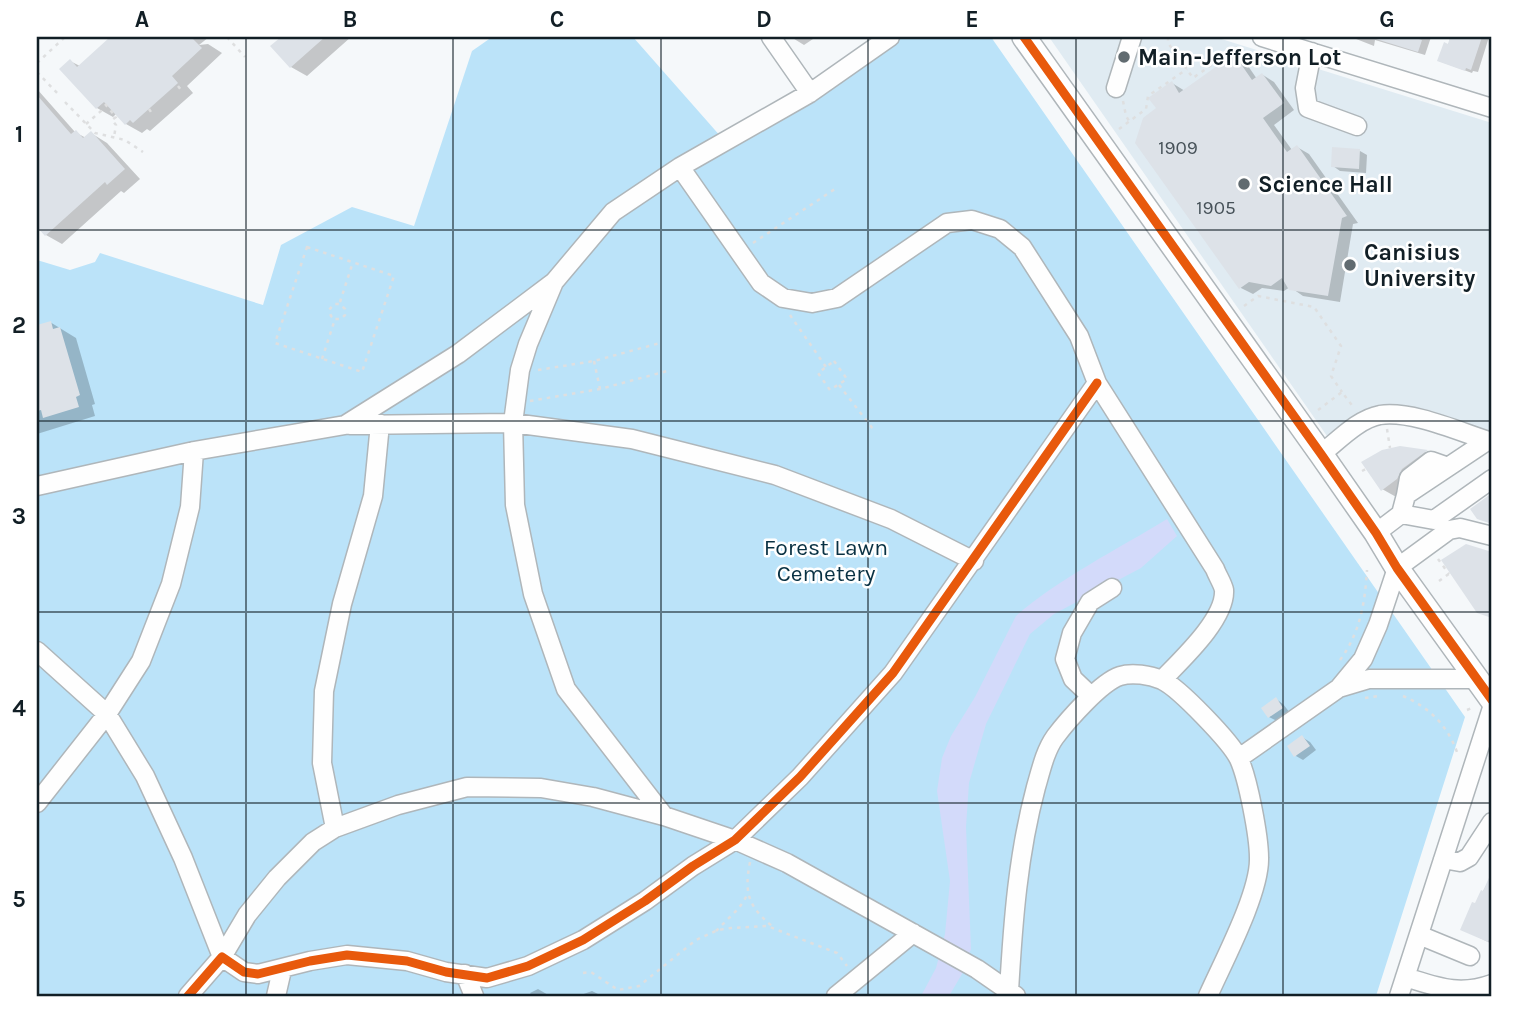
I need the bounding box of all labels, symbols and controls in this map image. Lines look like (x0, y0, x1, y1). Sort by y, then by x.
text: A (135, 6, 149, 33)
text: B (343, 6, 357, 33)
text: C (550, 6, 564, 33)
text: D (756, 6, 772, 33)
text: E (965, 6, 979, 33)
text: F (1173, 6, 1185, 33)
text: G (1379, 6, 1395, 33)
place label: Main-Jefferson Lot (1138, 44, 1341, 71)
marker: Main-Jefferson Lot (1116, 49, 1132, 65)
text: 1 (15, 121, 23, 148)
house number: 1909 (1158, 137, 1198, 159)
place label: Science Hall (1258, 171, 1393, 198)
marker: Science Hall (1236, 176, 1252, 192)
house number: 1905 (1196, 197, 1236, 219)
place label: Canisius University (1364, 239, 1476, 292)
marker: Canisius University (1342, 257, 1358, 273)
text: 2 (12, 312, 26, 339)
text: 3 (12, 503, 26, 530)
park label: Forest Lawn Cemetery (764, 534, 888, 587)
text: 4 (12, 695, 26, 722)
text: 5 (12, 886, 26, 913)

